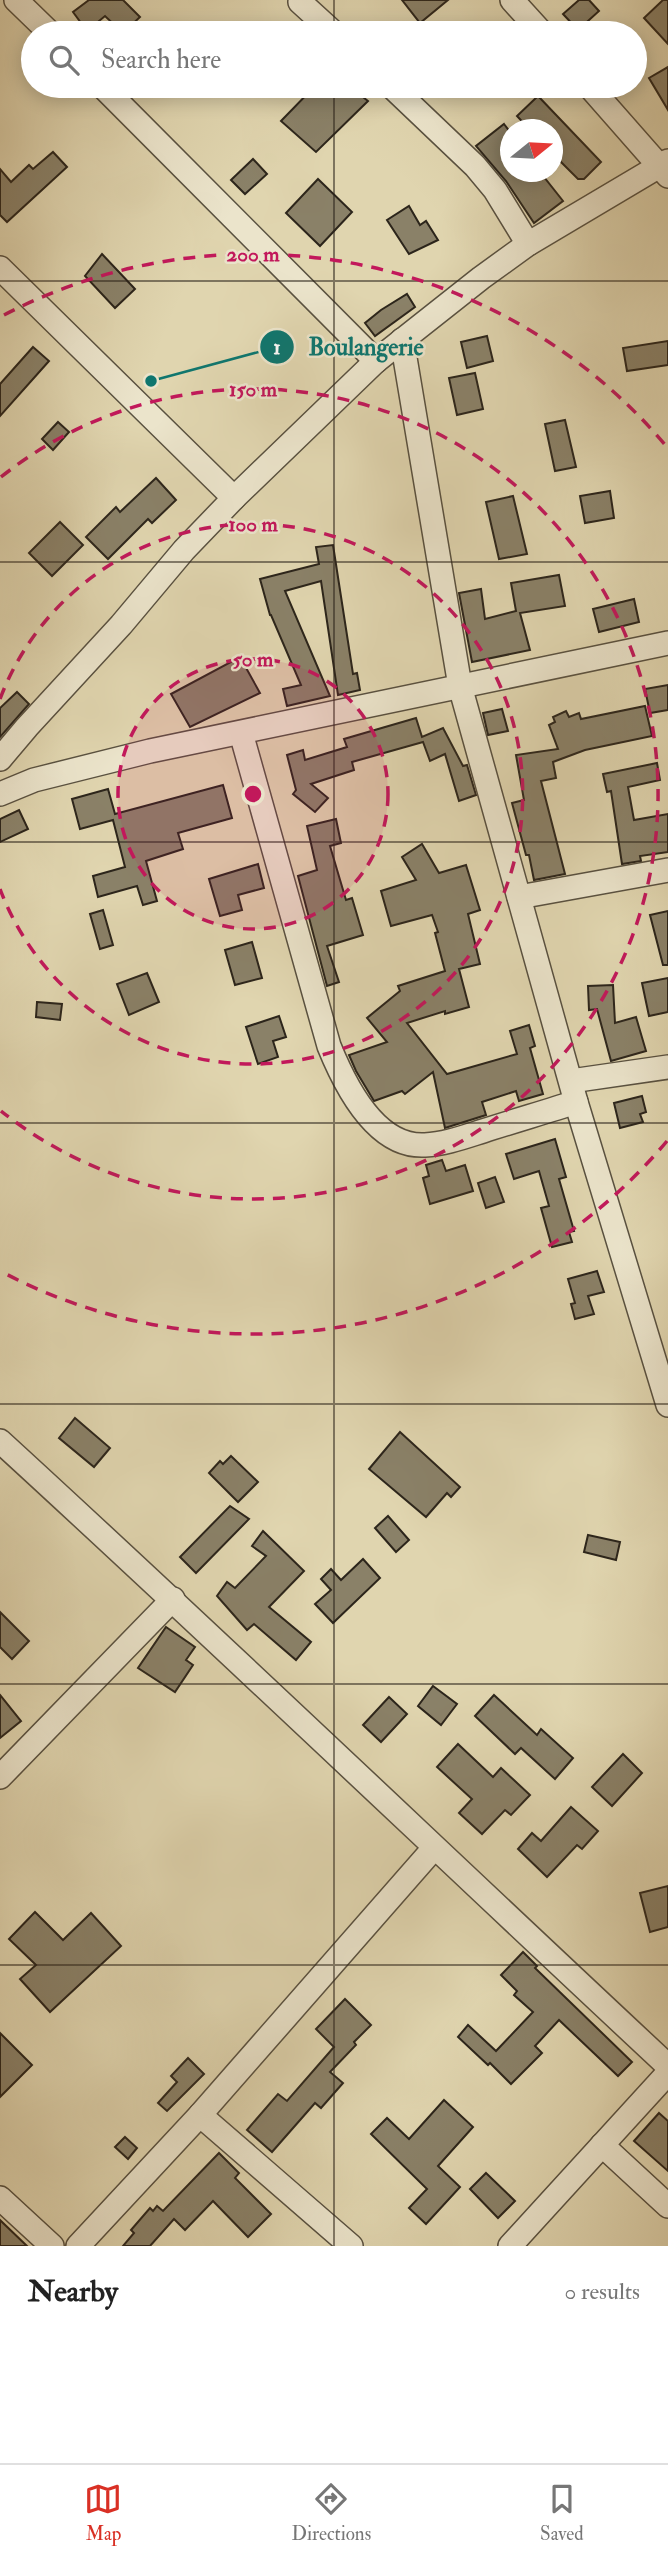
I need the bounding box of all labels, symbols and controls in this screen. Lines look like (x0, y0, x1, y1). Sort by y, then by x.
search box (21, 21, 647, 98)
icon: search (45, 41, 83, 79)
text: Search here (101, 44, 221, 76)
north arrow (500, 119, 563, 182)
text: 200 m (227, 241, 280, 268)
callout: Boulangerie (260, 324, 438, 369)
text: Boulangerie (308, 332, 424, 363)
text: 1 (273, 334, 281, 361)
text: 150 m (229, 376, 278, 403)
text: 100 m (228, 511, 279, 538)
text: 50 m (233, 646, 274, 673)
centre of rings (241, 782, 265, 806)
text: Nearby (28, 2273, 118, 2310)
text: 0 results (564, 2277, 640, 2306)
tab: Map (84, 2480, 122, 2546)
tab: Directions (291, 2480, 371, 2546)
tab: Saved (540, 2480, 584, 2546)

